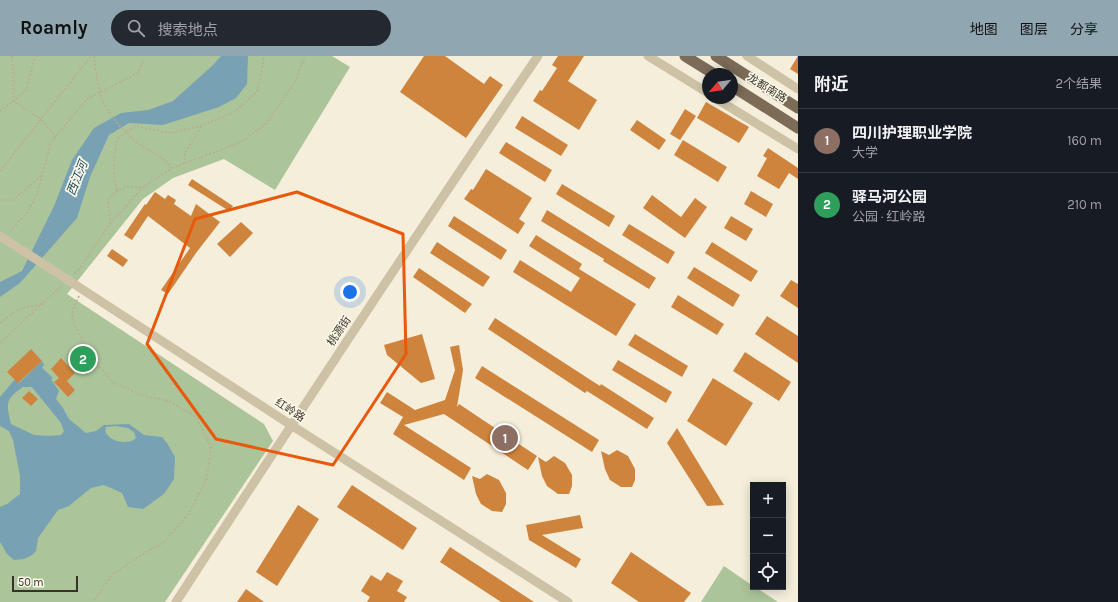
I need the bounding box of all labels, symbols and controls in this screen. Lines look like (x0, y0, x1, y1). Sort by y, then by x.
search box (111, 10, 391, 46)
text: Roamly (20, 17, 87, 39)
icon: search (125, 17, 147, 39)
text: 搜索地点 (157, 21, 218, 39)
text: 地图 (970, 21, 998, 38)
text: 图层 (1020, 21, 1048, 38)
text: 分享 (1070, 21, 1098, 38)
north arrow (702, 68, 738, 104)
street label: 龙都南路 (745, 71, 789, 105)
text: 附近 (814, 74, 848, 94)
text: 2个结果 (1055, 76, 1102, 91)
text: 四川护理职业学院 (852, 124, 972, 142)
text: 1 (825, 133, 829, 148)
text: 160 m (1067, 133, 1102, 148)
text: 大学 (852, 145, 878, 160)
water label: 西江河 (64, 157, 91, 197)
text: 驿马河公园 (852, 188, 927, 206)
text: 2 (823, 197, 831, 212)
text: 210 m (1067, 197, 1102, 212)
text: 公园 · 红岭路 (852, 209, 926, 224)
your location (340, 282, 360, 302)
street label: 桃源街 (324, 314, 354, 348)
pin: 2 (70, 344, 96, 374)
street label: 红岭路 (273, 396, 307, 424)
pin: 1 (492, 423, 518, 453)
map controls (750, 482, 786, 590)
button: + (750, 482, 786, 518)
button: − (750, 518, 786, 554)
button: locate (750, 554, 786, 590)
scale bar (12, 574, 78, 593)
text: 50 m (18, 576, 44, 589)

